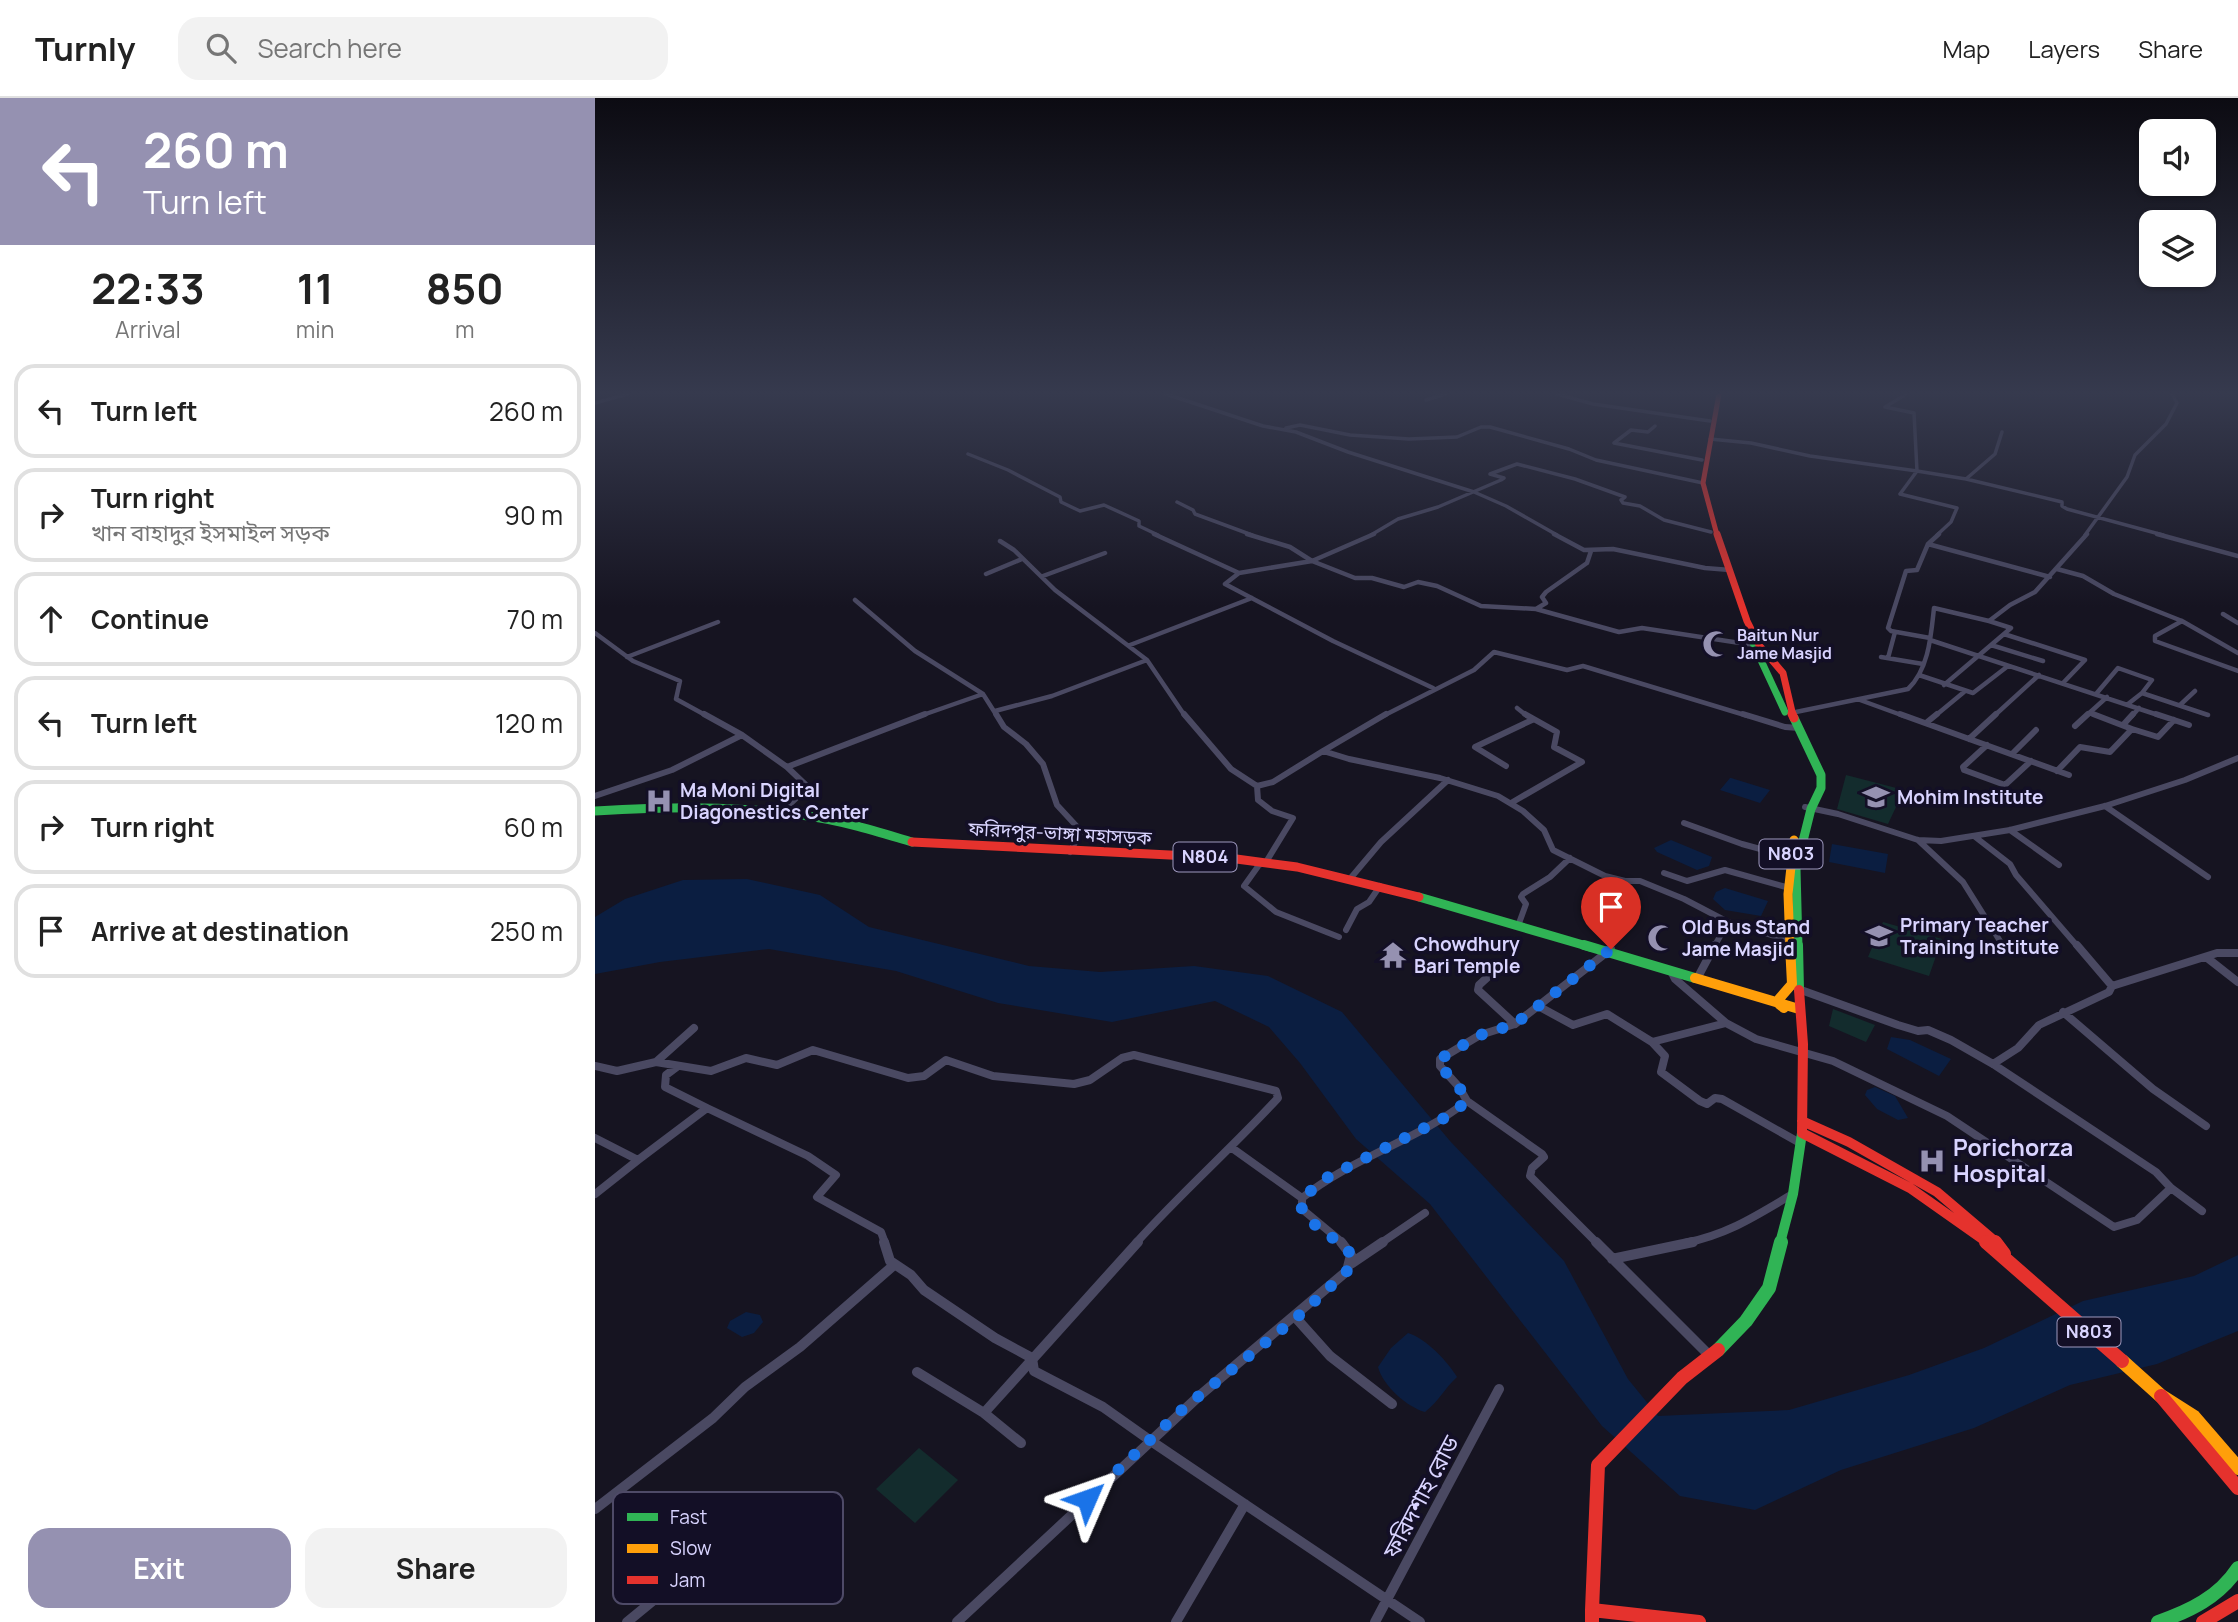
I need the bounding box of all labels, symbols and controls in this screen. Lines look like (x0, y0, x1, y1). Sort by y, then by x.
search box (178, 17, 668, 80)
text: Turnly (35, 26, 136, 71)
icon: search (202, 29, 240, 67)
text: Search here (258, 30, 402, 66)
text: Map (1943, 32, 1990, 65)
text: Layers (2028, 32, 2100, 65)
text: Share (2138, 32, 2203, 65)
text: 260 m (143, 116, 289, 183)
map controls (2139, 119, 2216, 287)
button: sound (2139, 119, 2216, 196)
icon: left (28, 126, 119, 217)
text: Turn left (143, 180, 267, 224)
button: layers (2139, 210, 2216, 287)
text: 22:33 (91, 259, 205, 317)
text: 11 (297, 259, 334, 317)
text: 850 (426, 259, 504, 317)
text: Arrival (115, 313, 181, 345)
text: min (296, 313, 334, 345)
text: m (455, 313, 474, 345)
icon: left (32, 392, 70, 430)
text: Turn left (91, 393, 198, 429)
text: 260 m (489, 393, 563, 429)
text: Turn right (91, 480, 215, 516)
icon: right (32, 496, 70, 534)
text: 90 m (504, 497, 563, 533)
text: খান বাহাদুর ইসমাইল সড়ক (91, 516, 330, 548)
icon: ahead (32, 600, 70, 638)
text: Continue (91, 601, 209, 637)
text: 70 m (507, 601, 563, 637)
place label: Baitun Nur Jame Masjid (1737, 624, 1832, 664)
mosque icon: Baitun Nur Jame Masjid (1701, 629, 1731, 659)
icon: left (32, 704, 70, 742)
text: Turn left (91, 705, 198, 741)
text: 120 m (495, 705, 563, 741)
place label: Ma Moni Digital Diagonestics Center (680, 777, 869, 825)
school or university icon: Mohim Institute (1861, 782, 1891, 812)
place label: Mohim Institute (1897, 784, 2043, 810)
hospital icon: Ma Moni Digital Diagonestics Center (644, 786, 674, 816)
icon: right (32, 808, 70, 846)
text: Turn right (91, 809, 215, 845)
text: 60 m (504, 809, 563, 845)
street label: ফরিদপুর-ভাঙ্গা মহাসড়ক (967, 815, 1153, 851)
road number: N803 (1759, 840, 1823, 868)
road number: N804 (1173, 842, 1237, 872)
pin (1581, 877, 1641, 949)
icon: arrive (1592, 888, 1630, 926)
icon: arrive (32, 912, 70, 950)
place label: Primary Teacher Training Institute (1900, 912, 2059, 960)
text: Arrive at destination (91, 913, 349, 949)
text: 250 m (490, 913, 563, 949)
place label: Old Bus Stand Jame Masjid (1682, 914, 1810, 962)
school or university icon: Primary Teacher Training Institute (1864, 921, 1894, 951)
mosque icon: Old Bus Stand Jame Masjid (1646, 923, 1676, 953)
place label: Chowdhury Bari Temple (1414, 931, 1520, 979)
temple icon: Chowdhury Bari Temple (1378, 940, 1408, 970)
place label: Porichorza Hospital (1953, 1131, 2073, 1189)
hospital icon: Porichorza Hospital (1917, 1146, 1947, 1176)
road number: N803 (2057, 1317, 2121, 1346)
street label: ফরিদশাহ রোড (1374, 1429, 1466, 1564)
position arrow (1050, 1462, 1124, 1536)
legend (613, 1492, 843, 1604)
text: Fast (670, 1504, 707, 1530)
button: Exit (28, 1528, 291, 1608)
button: Share (305, 1528, 567, 1608)
text: Slow (670, 1535, 712, 1561)
text: Jam (670, 1567, 705, 1593)

